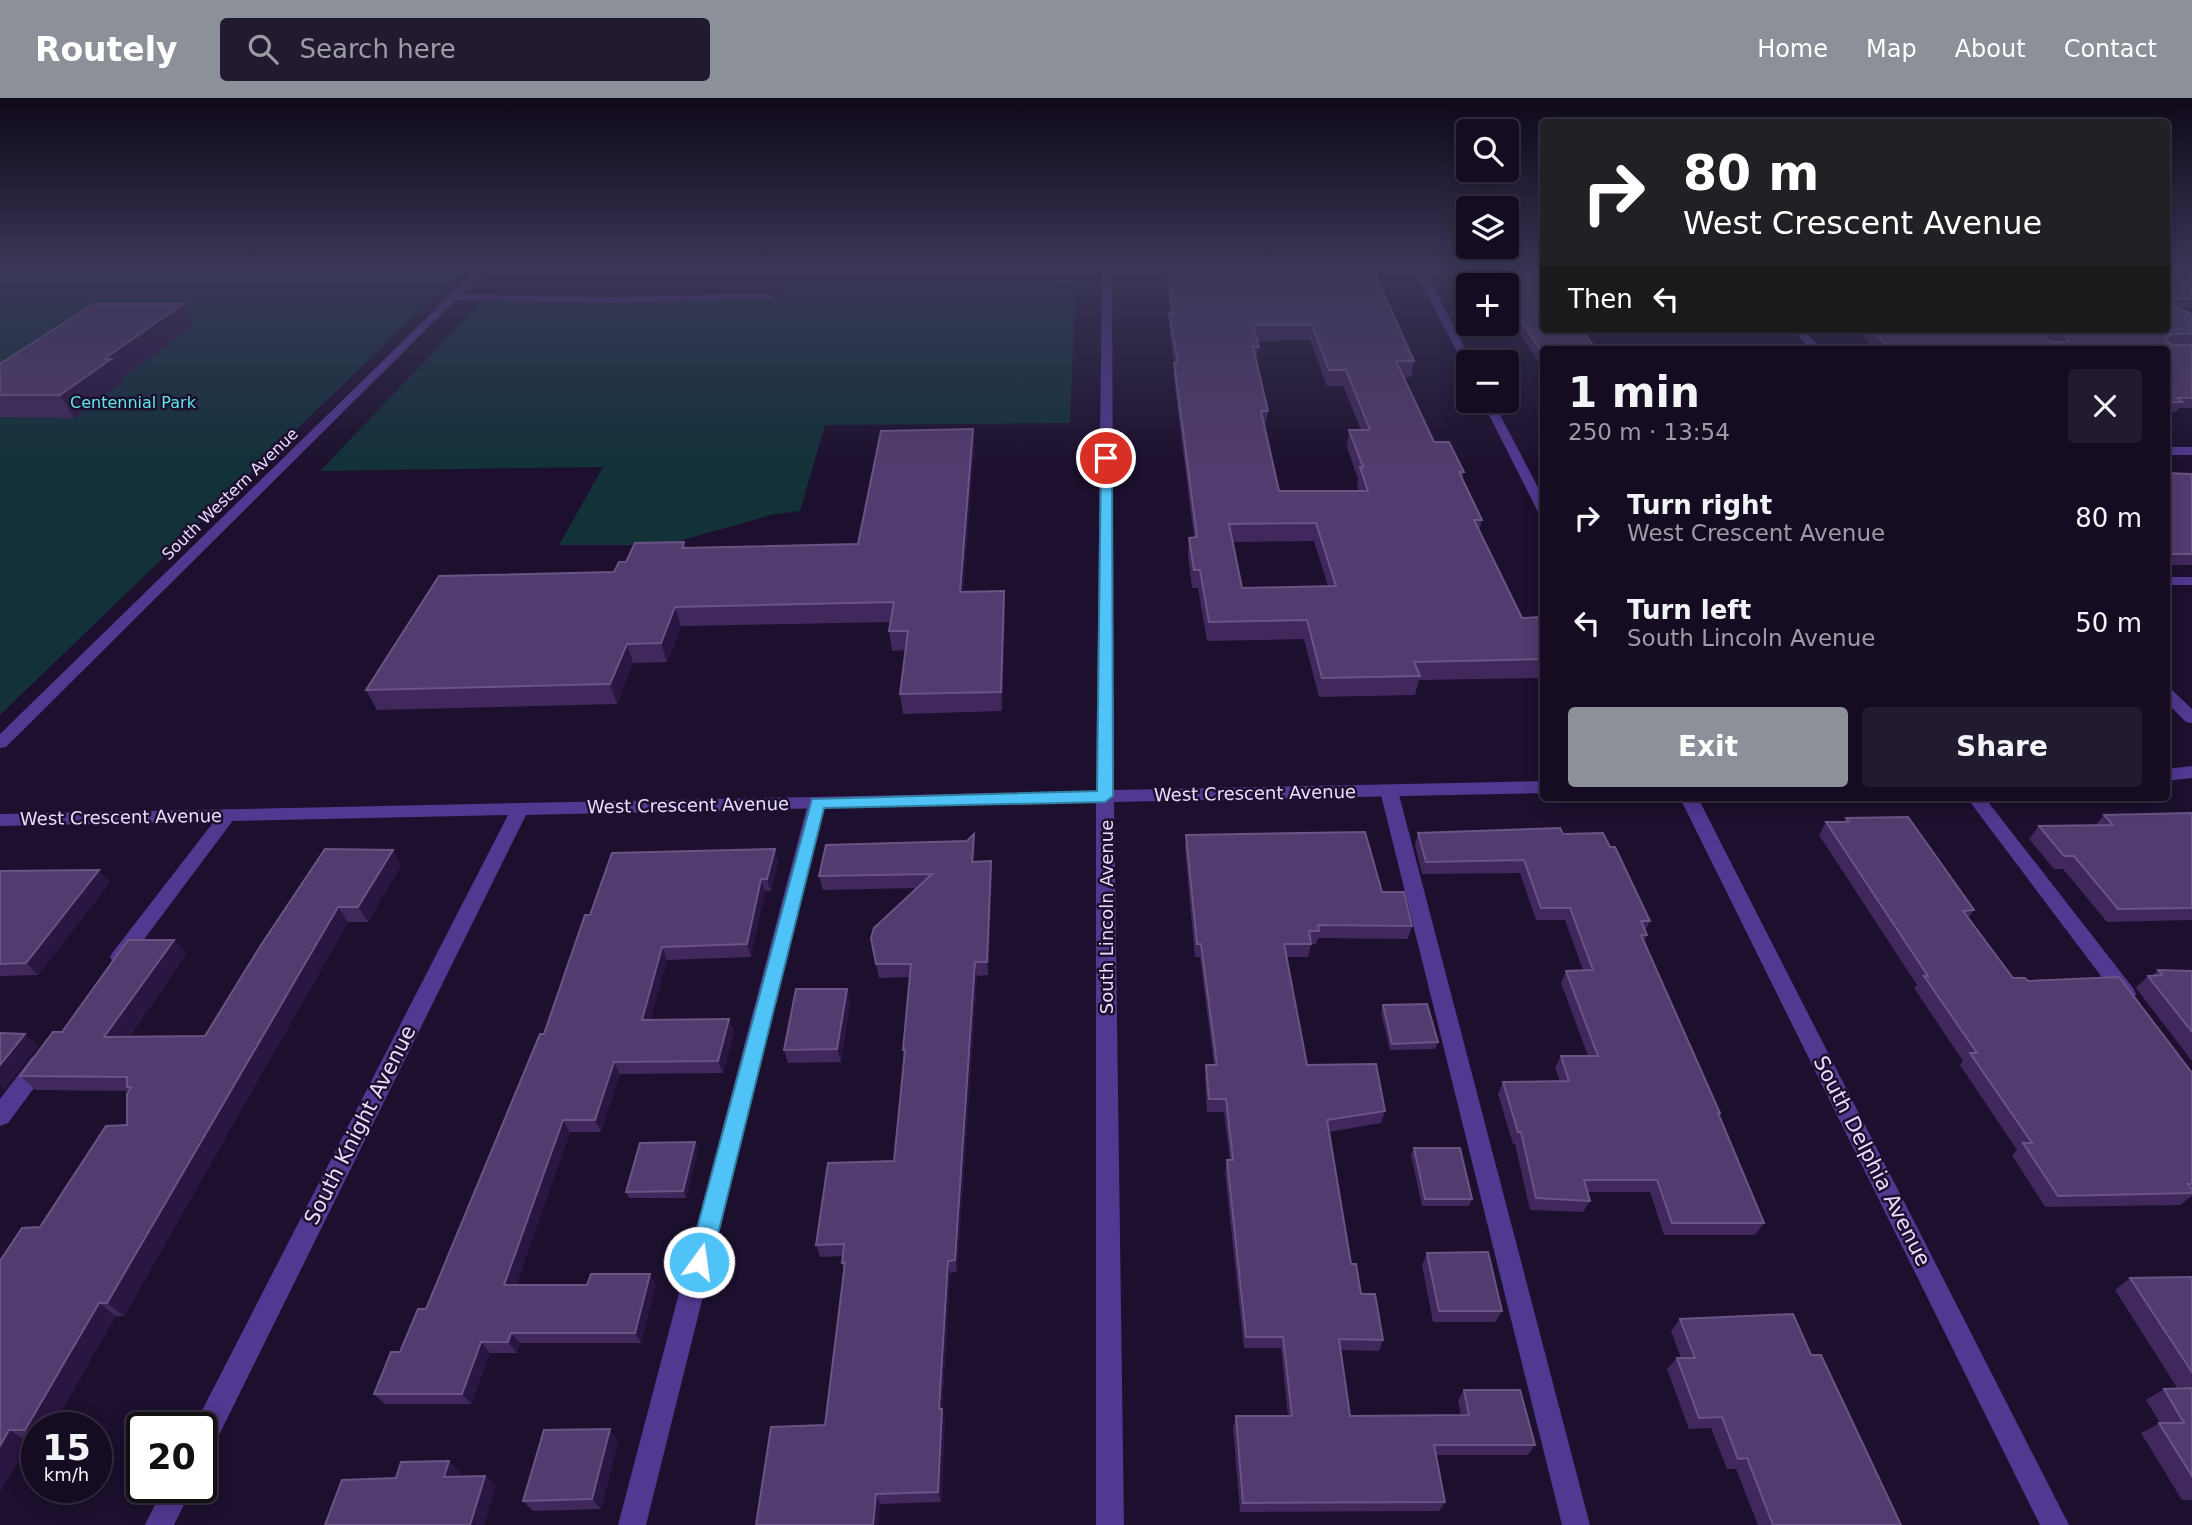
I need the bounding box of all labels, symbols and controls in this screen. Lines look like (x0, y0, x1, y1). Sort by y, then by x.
search box (220, 18, 710, 81)
text: Routely (35, 30, 178, 69)
icon: search (244, 30, 282, 68)
text: Search here (300, 34, 456, 64)
text: Home (1757, 35, 1828, 63)
text: Map (1866, 35, 1917, 63)
text: About (1955, 35, 2026, 63)
text: Contact (2064, 35, 2157, 63)
map controls (1456, 119, 1519, 413)
button: search (1456, 119, 1519, 182)
text: 80 m (1683, 145, 1819, 202)
icon: right (1568, 147, 1659, 238)
button: layers (1456, 196, 1519, 259)
text: West Crescent Avenue (1683, 204, 2042, 242)
button: + (1456, 273, 1519, 336)
icon: left (1647, 280, 1685, 318)
text: Then (1568, 284, 1633, 314)
button: − (1456, 350, 1519, 413)
text: 1 min (1568, 368, 1700, 417)
button: close (2068, 369, 2142, 443)
park label: Centennial Park (70, 393, 197, 412)
text: 250 m · 13:54 (1568, 419, 1730, 445)
street label: South Western Avenue (158, 424, 302, 564)
pin (1076, 428, 1136, 488)
icon: arrive (1087, 439, 1125, 477)
text: Turn right (1627, 490, 1772, 520)
icon: right (1568, 499, 1606, 537)
text: 80 m (2075, 503, 2142, 533)
text: West Crescent Avenue (1627, 520, 1885, 546)
text: Turn left (1627, 595, 1751, 625)
icon: left (1568, 604, 1606, 642)
text: 50 m (2075, 608, 2142, 638)
text: South Lincoln Avenue (1627, 625, 1875, 651)
button: Exit (1568, 707, 1848, 787)
button: Share (1862, 707, 2142, 787)
street label: West Crescent Avenue (1154, 781, 1356, 805)
street label: West Crescent Avenue (587, 793, 789, 817)
street label: West Crescent Avenue (20, 805, 222, 829)
street label: South Lincoln Avenue (1096, 820, 1117, 1014)
street label: South Knight Avenue (299, 1021, 421, 1229)
street label: South Delphia Avenue (1808, 1052, 1936, 1270)
position arrow (662, 1225, 736, 1299)
speed limit sign: 20 (126, 1412, 217, 1503)
text: 15 (42, 1428, 91, 1468)
text: km/h (44, 1464, 89, 1485)

